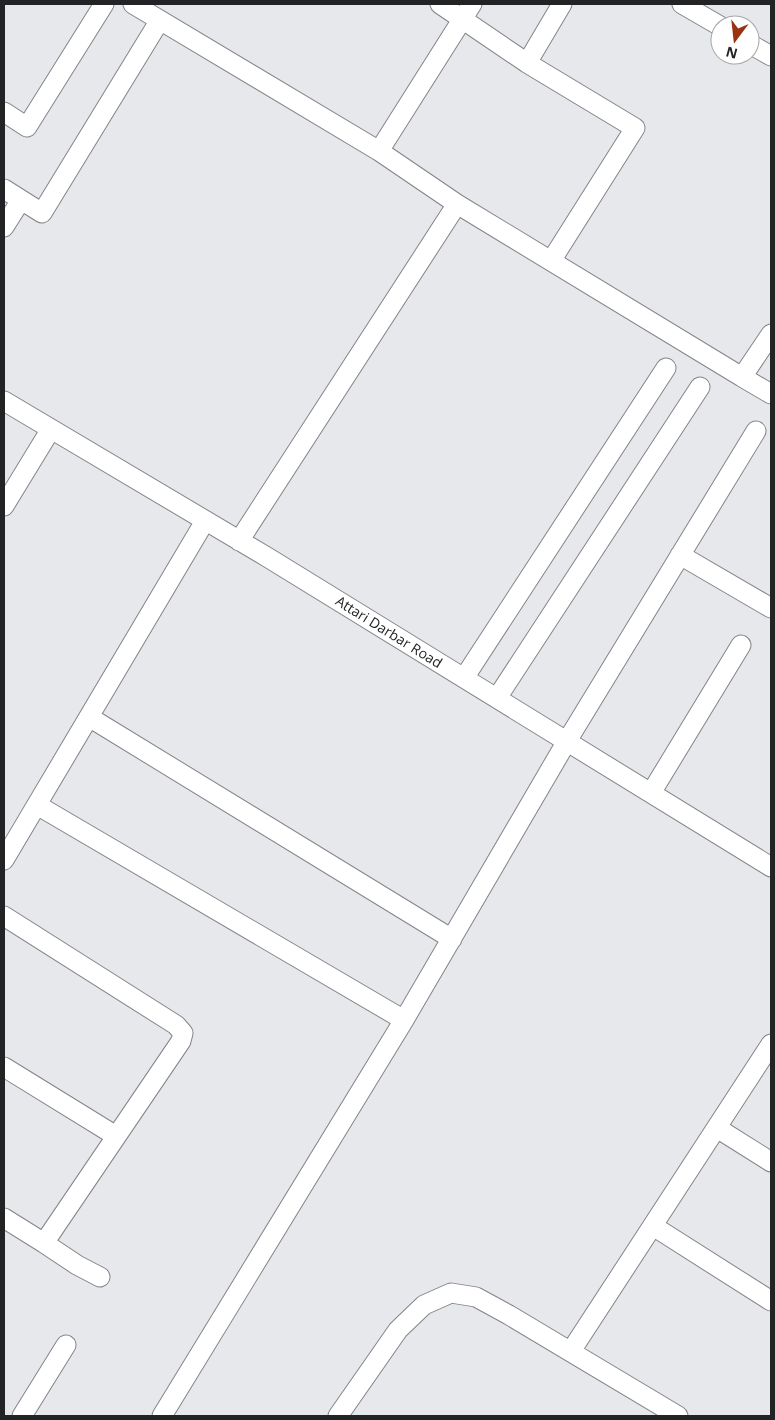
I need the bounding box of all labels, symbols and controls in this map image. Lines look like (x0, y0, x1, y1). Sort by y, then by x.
north arrow (710, 15, 760, 65)
text: N (724, 42, 739, 64)
street label: Attari Darbar Road (332, 591, 446, 672)

